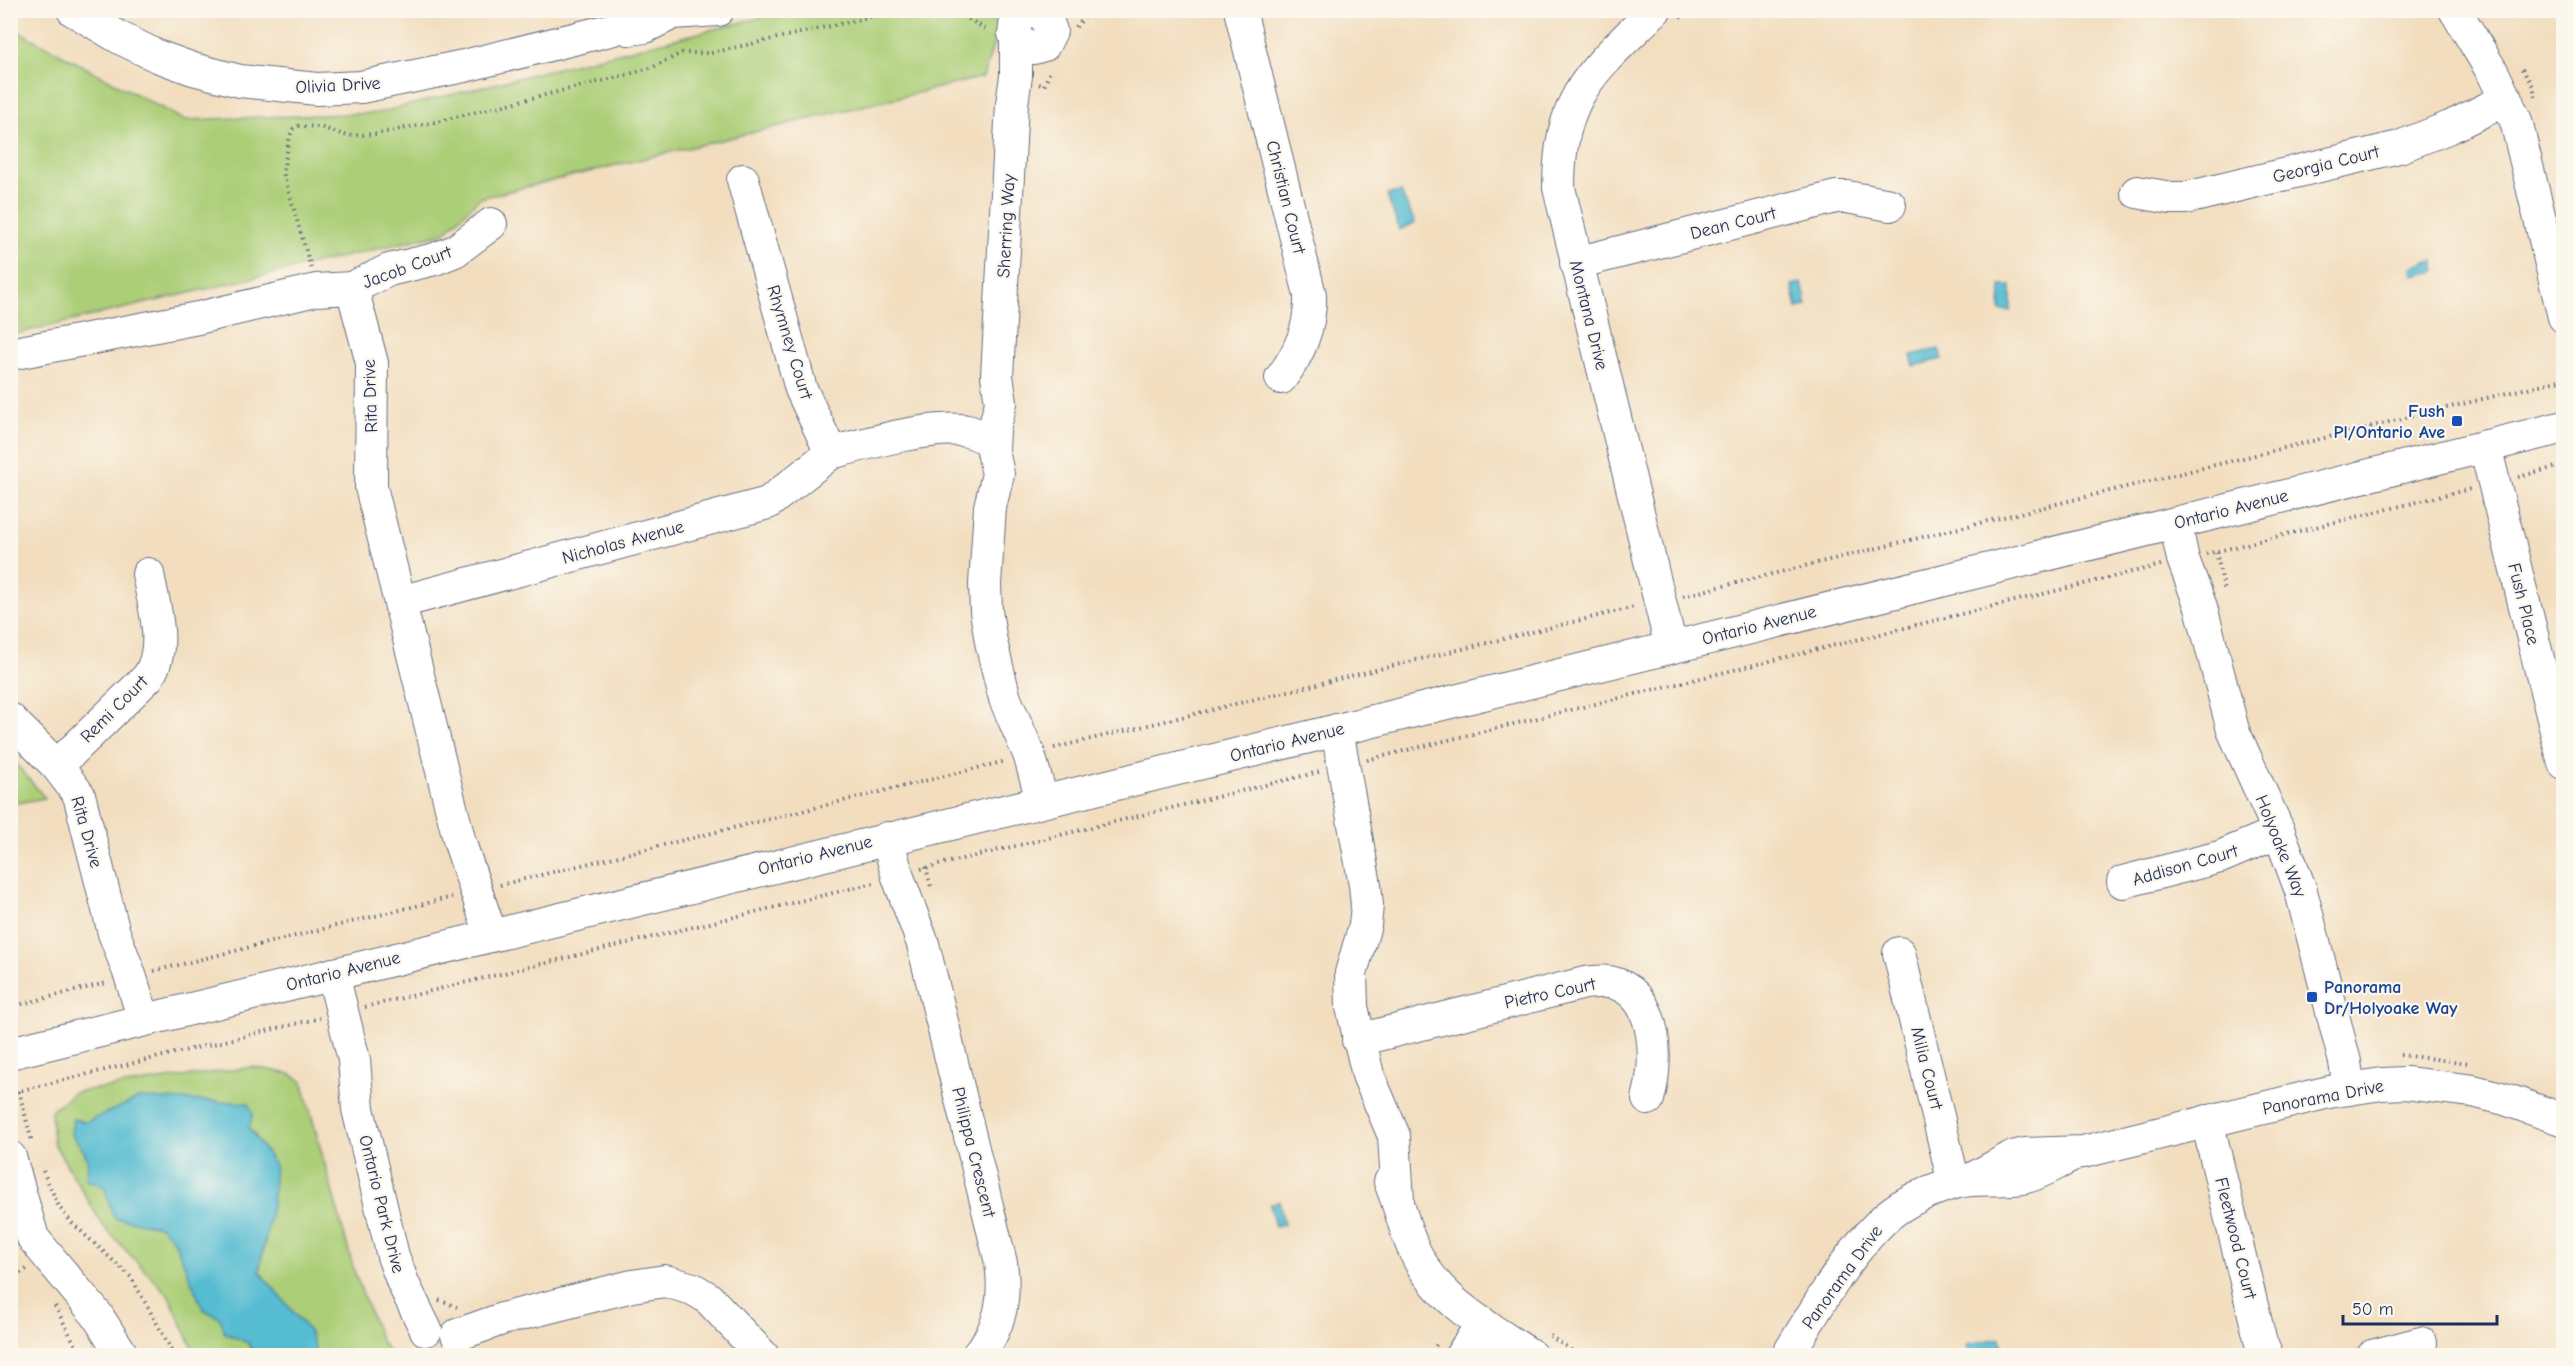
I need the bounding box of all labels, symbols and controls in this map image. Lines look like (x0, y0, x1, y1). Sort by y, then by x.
street label: Olivia Drive (295, 73, 381, 98)
street label: Christian Court (1261, 138, 1310, 257)
street label: Georgia Court (2271, 141, 2382, 188)
street label: Sherring Way (993, 172, 1020, 279)
street label: Dean Court (1688, 202, 1779, 244)
street label: Jacob Court (360, 241, 455, 293)
street label: Montana Drive (1565, 258, 1612, 372)
street label: Rhymney Court (762, 282, 817, 403)
street label: Rita Drive (359, 359, 382, 433)
place label: Fush Pl/Ontario Ave (2334, 401, 2445, 443)
marker: Fush Pl/Ontario Ave (2450, 414, 2464, 428)
street label: Ontario Avenue (2172, 485, 2290, 534)
street label: Nicholas Avenue (560, 516, 686, 569)
street label: Fush Place (2503, 561, 2544, 647)
street label: Ontario Avenue (1700, 601, 1818, 650)
street label: Remi Court (76, 671, 153, 747)
street label: Ontario Avenue (1228, 718, 1346, 767)
street label: Holyoake Way (2251, 792, 2311, 901)
street label: Rita Drive (66, 794, 107, 870)
street label: Ontario Avenue (756, 831, 874, 880)
street label: Addison Court (2130, 840, 2241, 891)
street label: Ontario Avenue (284, 947, 402, 996)
street label: Pietro Court (1503, 973, 1598, 1013)
place label: Panorama Dr/Holyoake Way (2324, 977, 2458, 1019)
marker: Panorama Dr/Holyoake Way (2305, 990, 2319, 1004)
street label: Milia Court (1906, 1025, 1947, 1113)
street label: Panorama Drive (2261, 1075, 2386, 1120)
street label: Philippa Crescent (947, 1085, 1000, 1220)
street label: Ontario Park Drive (354, 1133, 409, 1275)
street label: Fleetwood Court (2210, 1175, 2261, 1302)
street label: Panorama Drive (1798, 1221, 1887, 1333)
scale bar (2343, 1288, 2498, 1326)
text: 50 m (2352, 1299, 2394, 1320)

